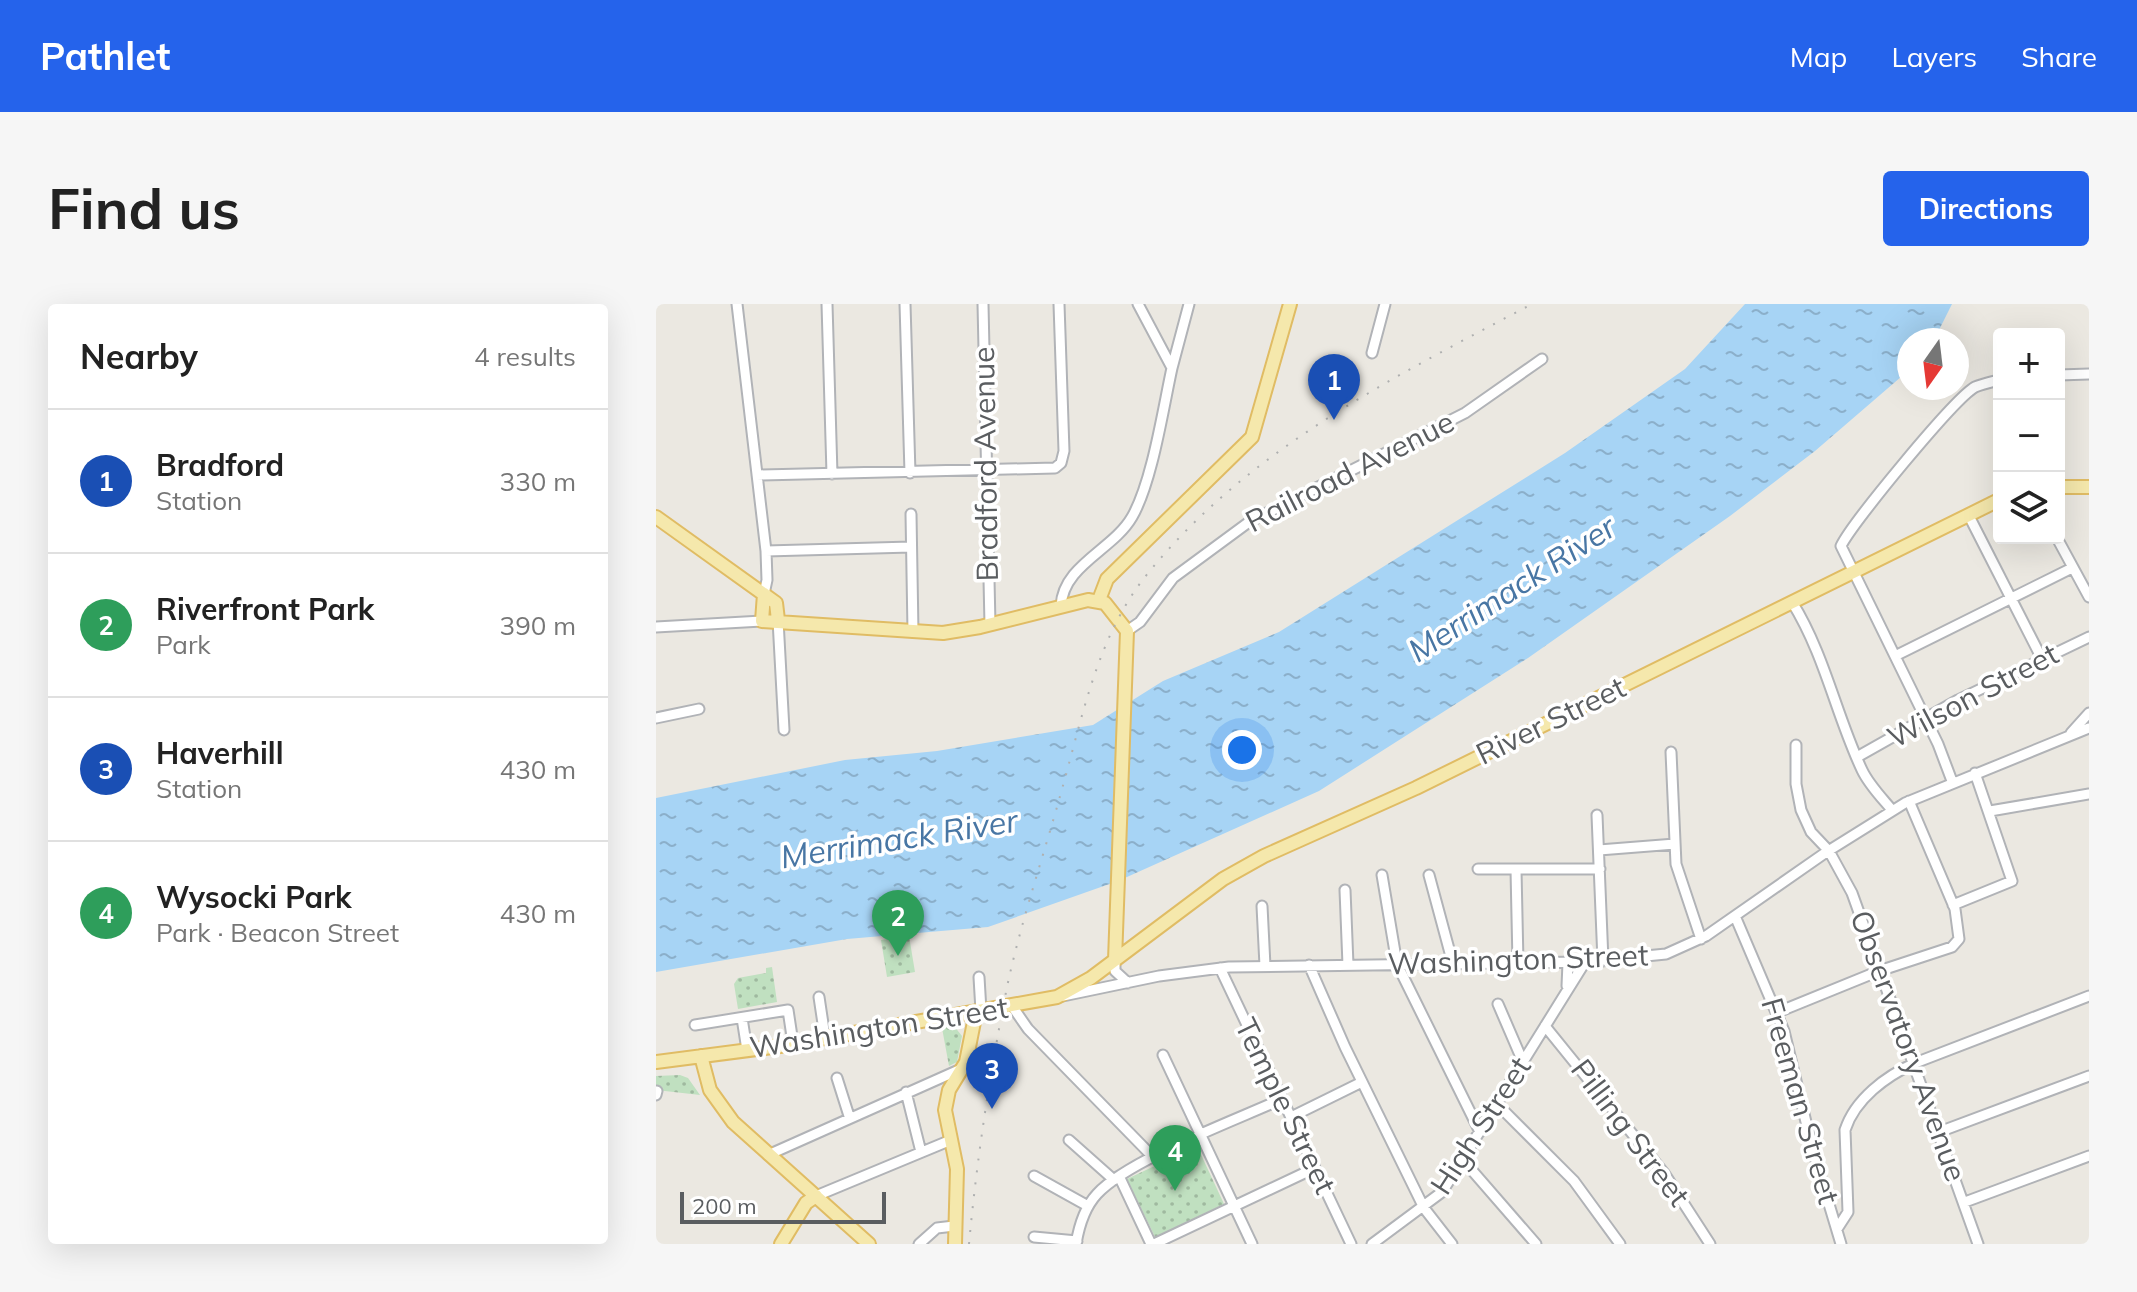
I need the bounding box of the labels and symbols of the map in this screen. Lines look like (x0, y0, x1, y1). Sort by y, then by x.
north arrow (1897, 328, 1969, 400)
street label: Bradford Avenue (964, 346, 1006, 582)
pin: 1 (1308, 354, 1360, 420)
street label: Railroad Avenue (1239, 402, 1460, 540)
water label: Merrimack River (1400, 505, 1624, 670)
street label: Wilson Street (1881, 634, 2064, 756)
street label: River Street (1470, 668, 1632, 773)
your location (1222, 730, 1262, 770)
water label: Merrimack River (778, 799, 1021, 876)
pin: 2 (872, 890, 924, 956)
street label: Observatory Avenue (1842, 905, 1976, 1186)
street label: Washington Street (1387, 935, 1649, 983)
street label: Washington Street (747, 988, 1011, 1066)
street label: Freeman Street (1753, 993, 1849, 1208)
street label: Temple Street (1227, 1012, 1345, 1200)
pin: 3 (966, 1043, 1018, 1109)
street label: High Street (1422, 1049, 1539, 1201)
street label: Pilling Street (1563, 1051, 1698, 1214)
pin: 4 (1149, 1125, 1201, 1191)
scale bar (680, 1188, 886, 1224)

